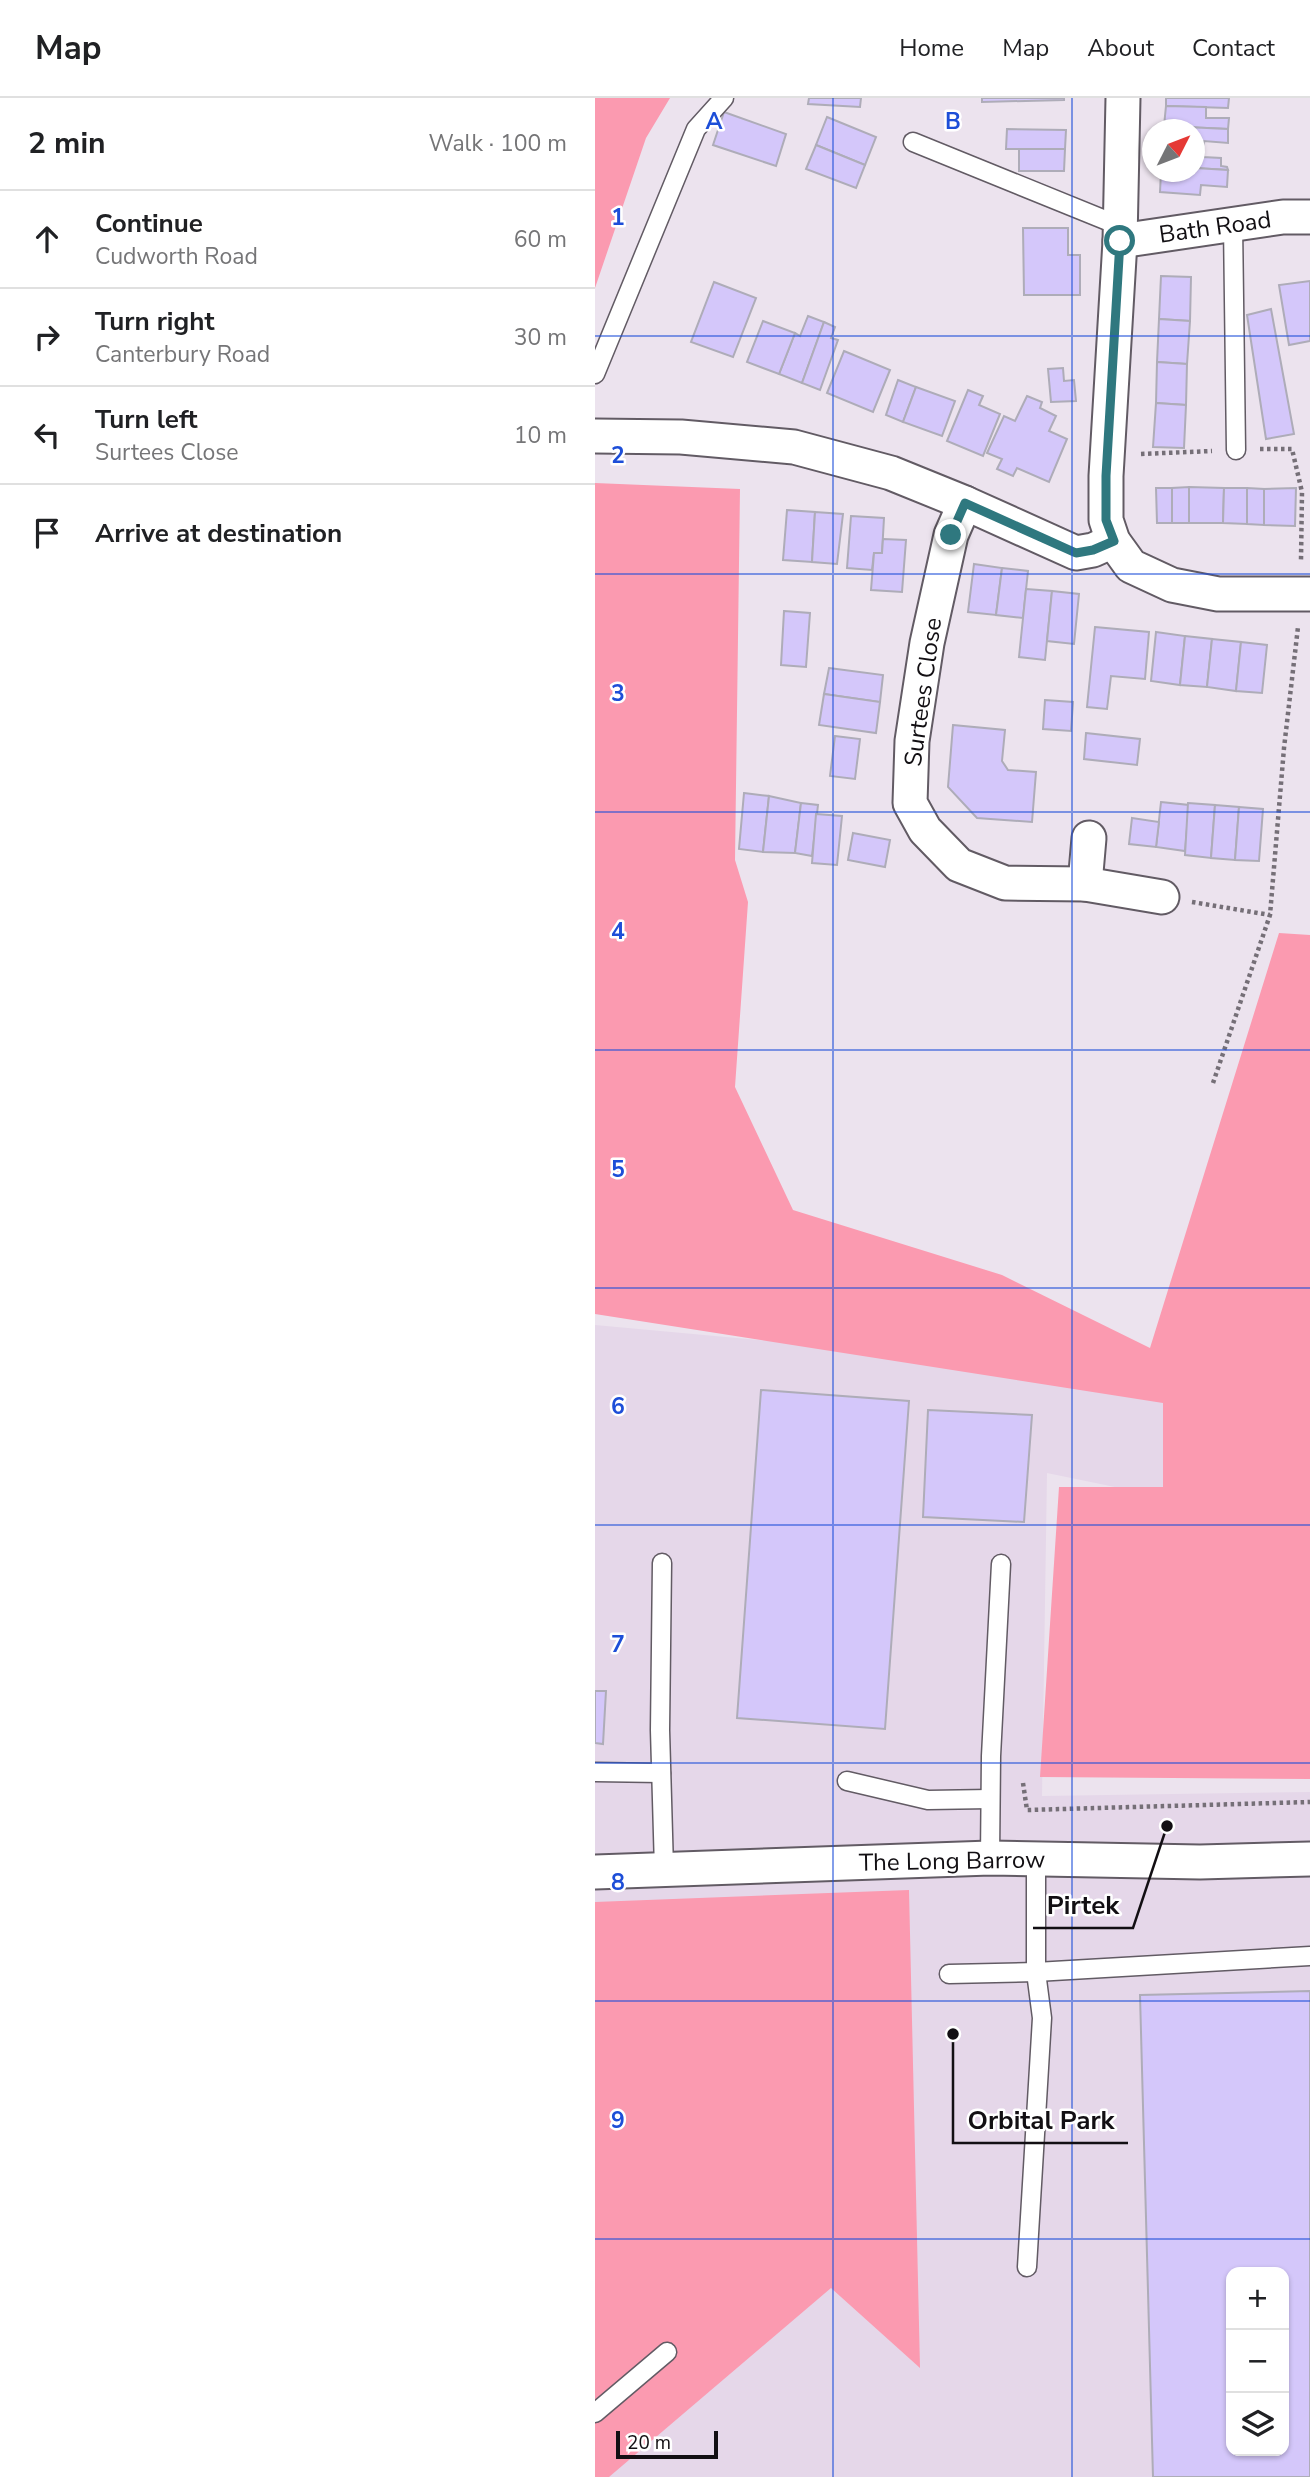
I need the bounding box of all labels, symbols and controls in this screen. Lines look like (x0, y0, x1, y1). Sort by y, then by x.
text: Map (35, 26, 102, 71)
text: Home (899, 32, 964, 64)
text: Map (1002, 32, 1049, 64)
text: About (1087, 32, 1154, 64)
text: Contact (1192, 32, 1275, 64)
text: A (705, 106, 723, 137)
text: B (945, 106, 961, 137)
north arrow (1142, 119, 1205, 182)
text: 2 min (28, 123, 106, 164)
text: Walk · 100 m (428, 128, 567, 159)
text: 1 (611, 202, 625, 233)
street label: Bath Road (1157, 203, 1273, 251)
text: Continue (95, 206, 203, 241)
icon: ahead (28, 220, 66, 258)
text: 60 m (514, 224, 567, 255)
route start (1104, 225, 1135, 256)
text: Cudworth Road (95, 241, 258, 272)
text: Turn right (95, 304, 214, 339)
icon: right (28, 318, 66, 356)
text: 30 m (514, 322, 567, 353)
text: Canterbury Road (95, 339, 270, 370)
text: Turn left (95, 402, 198, 437)
icon: left (28, 416, 66, 454)
text: 10 m (514, 420, 567, 451)
text: Surtees Close (95, 437, 239, 468)
text: 2 (611, 440, 625, 471)
icon: arrive (28, 514, 66, 552)
text: Arrive at destination (95, 516, 342, 551)
route end (935, 519, 966, 550)
street label: Surtees Close (897, 616, 949, 768)
text: 3 (611, 678, 625, 709)
text: 4 (611, 916, 625, 947)
text: 5 (611, 1154, 625, 1185)
text: 6 (611, 1391, 625, 1422)
text: 7 (611, 1629, 625, 1660)
street label: The Long Barrow (859, 1843, 1045, 1879)
text: 8 (611, 1867, 625, 1898)
callout: Pirtek (1033, 1881, 1133, 1928)
text: Pirtek (1047, 1888, 1120, 1923)
callout: Orbital Park (953, 2096, 1128, 2143)
text: Orbital Park (967, 2103, 1116, 2138)
text: 9 (611, 2105, 625, 2136)
map controls (1226, 2267, 1289, 2456)
button: + (1226, 2267, 1289, 2330)
button: − (1226, 2330, 1289, 2393)
button: layers (1226, 2393, 1289, 2456)
scale bar (616, 2428, 717, 2460)
text: 20 m (627, 2430, 671, 2456)

